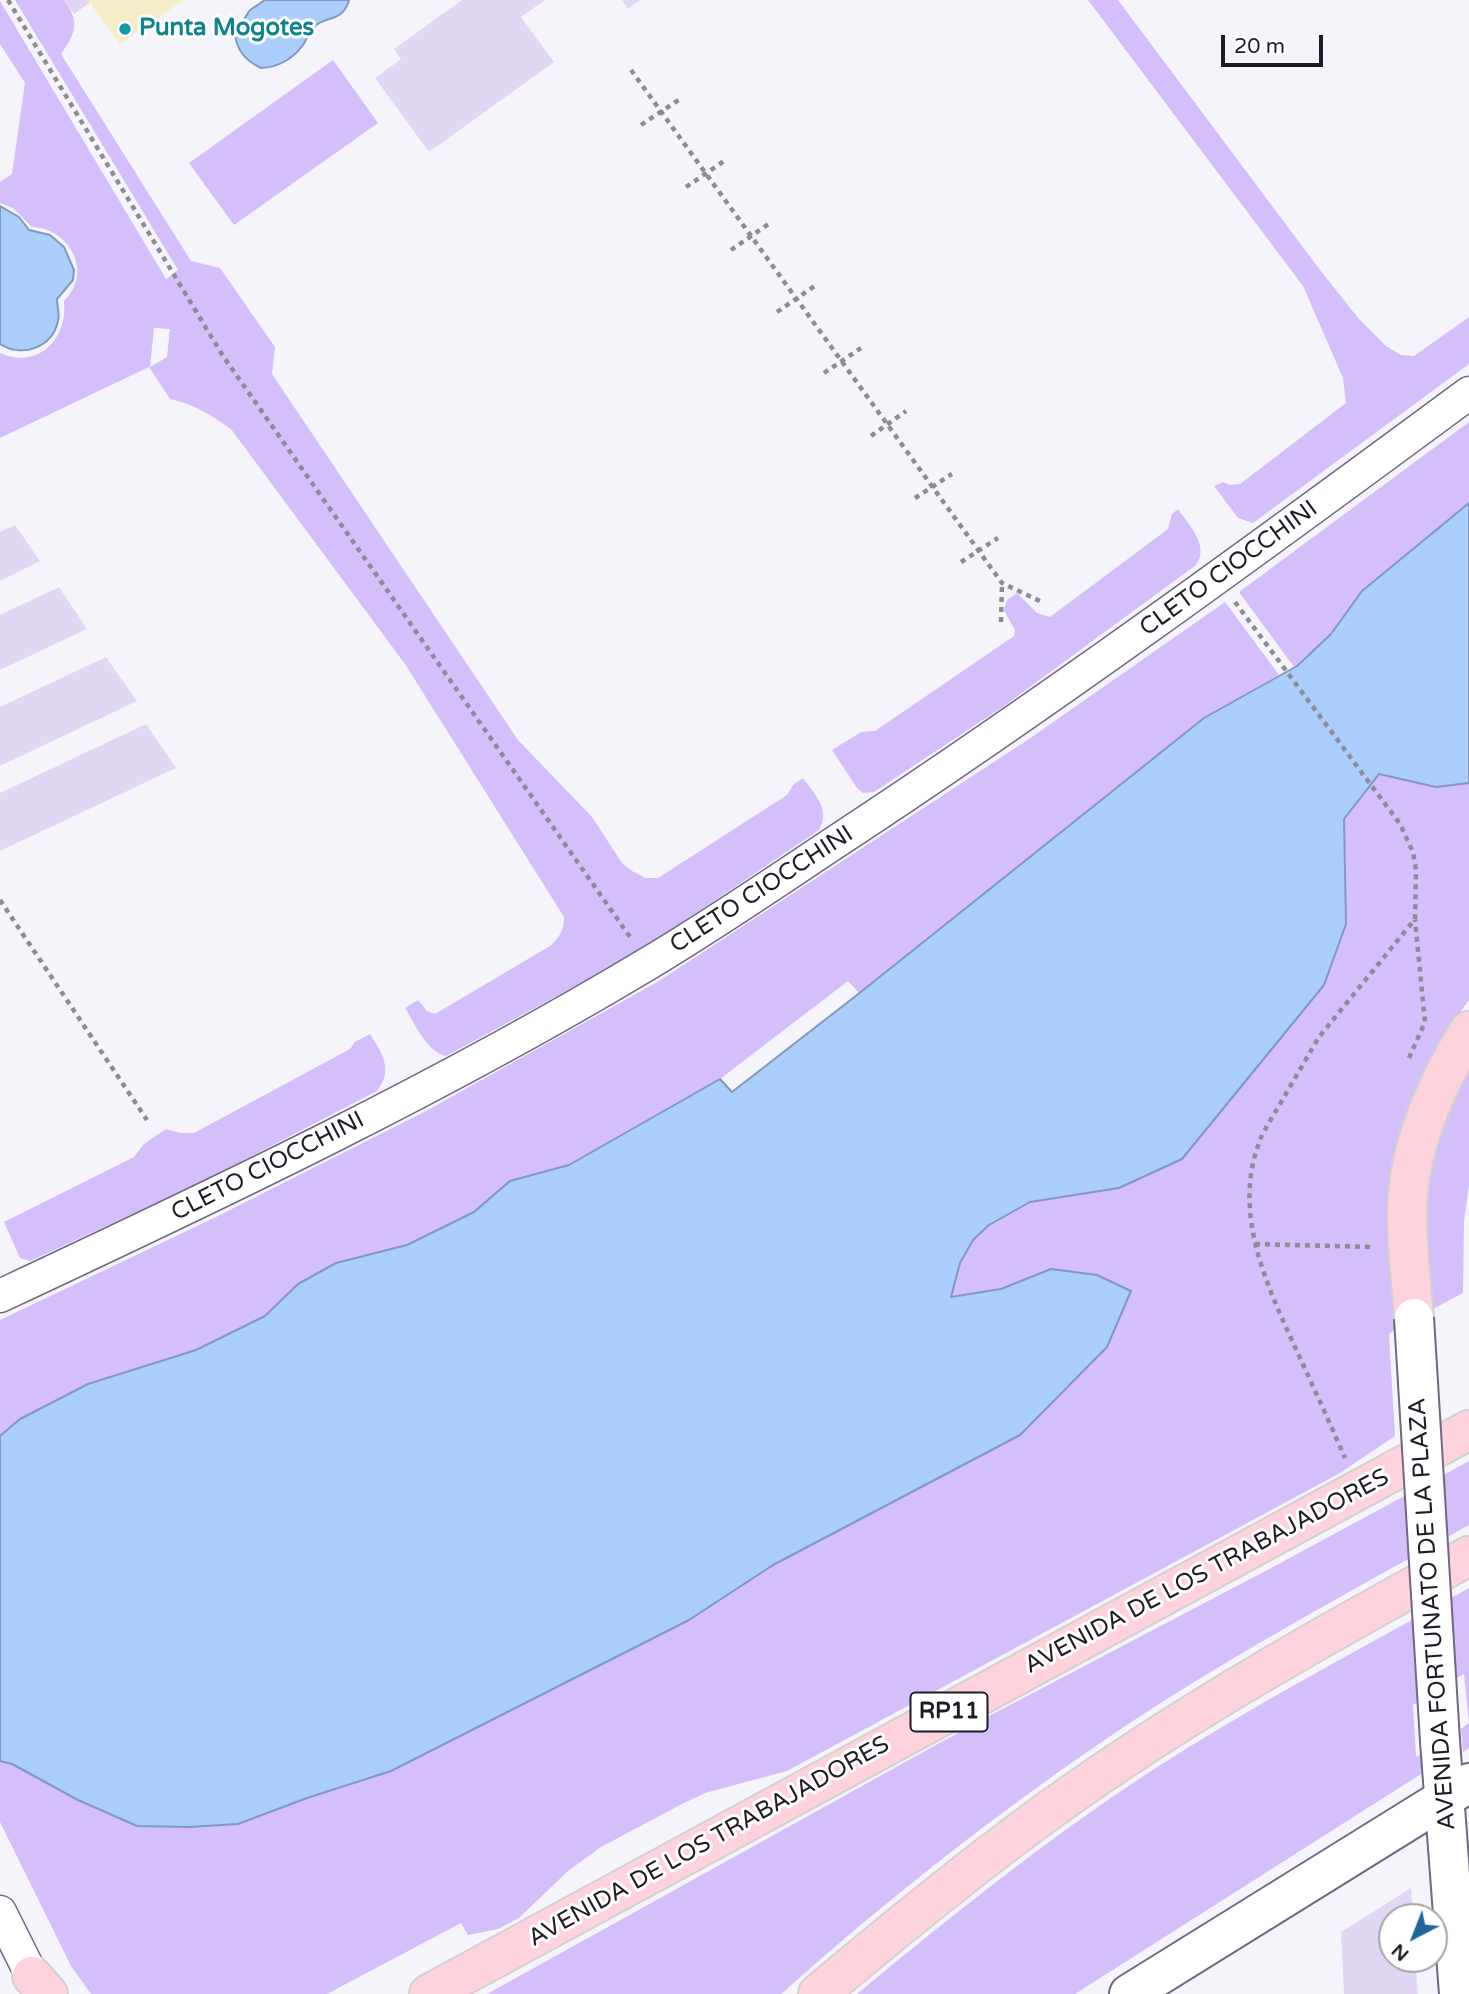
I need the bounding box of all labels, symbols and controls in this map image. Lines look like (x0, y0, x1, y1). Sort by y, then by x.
place label: Punta Mogotes (139, 15, 314, 43)
marker: Punta Mogotes (117, 21, 133, 37)
scale bar (1224, 21, 1326, 65)
text: 20 m (1234, 34, 1285, 59)
street label: CLETO CIOCCHINI (1135, 495, 1323, 643)
street label: CLETO CIOCCHINI (665, 820, 859, 960)
street label: CLETO CIOCCHINI (167, 1106, 369, 1228)
street label: AVENIDA FORTUNATO DE LA PLAZA (1404, 1397, 1462, 1831)
street label: AVENIDA DE LOS TRABAJADORES (1020, 1463, 1394, 1681)
road number: RP11 (911, 1693, 988, 1732)
street label: AVENIDA DE LOS TRABAJADORES (523, 1730, 895, 1954)
north arrow (1378, 1903, 1448, 1973)
text: N (1387, 1939, 1413, 1965)

